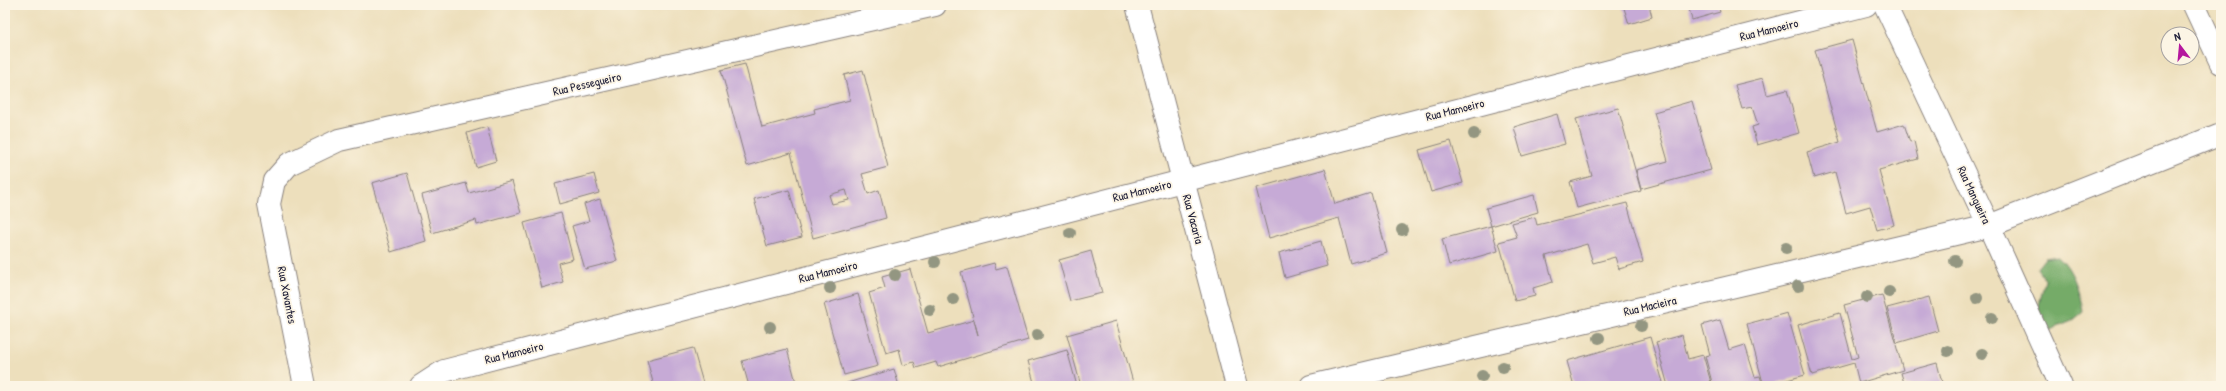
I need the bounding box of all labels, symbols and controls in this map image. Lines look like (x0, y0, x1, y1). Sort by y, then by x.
street label: Rua Mamoeiro (1738, 14, 1800, 45)
north arrow (2160, 26, 2200, 66)
text: N (2172, 29, 2182, 44)
street label: Rua Pessegueiro (551, 67, 623, 100)
street label: Rua Mamoeiro (1424, 94, 1486, 125)
street label: Rua Mangueira (1954, 163, 1995, 227)
street label: Rua Mamoeiro (1111, 175, 1173, 206)
street label: Rua Vacaria (1179, 192, 1208, 246)
street label: Rua Mamoeiro (797, 256, 859, 287)
street label: Rua Xavantes (274, 265, 301, 325)
street label: Rua Macieira (1622, 291, 1678, 320)
street label: Rua Mamoeiro (483, 337, 545, 368)

